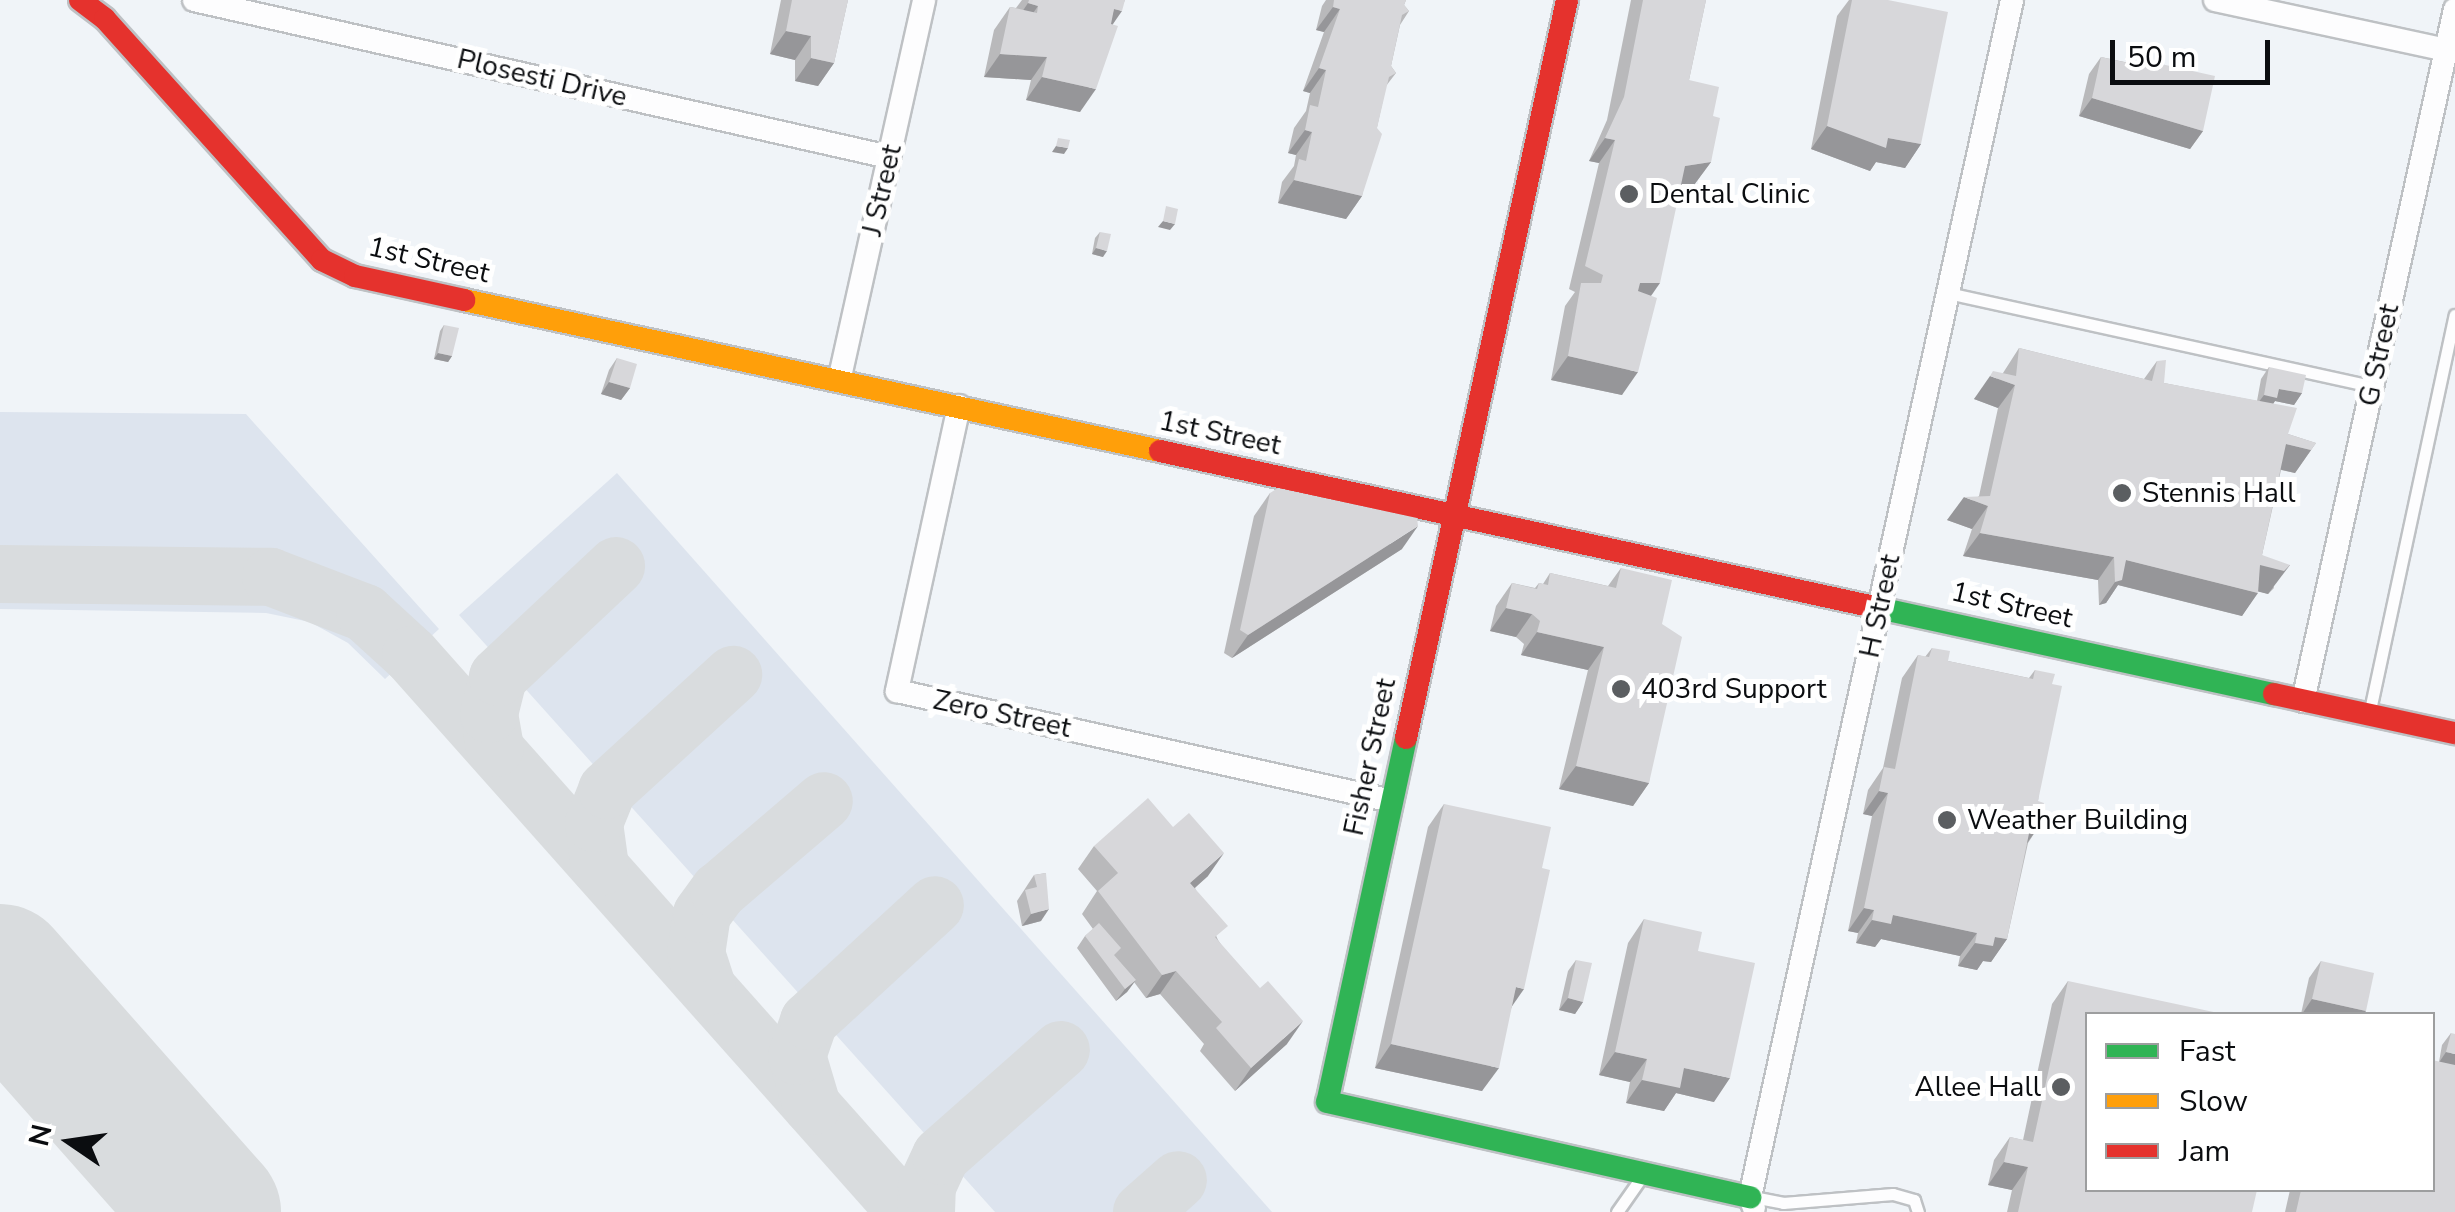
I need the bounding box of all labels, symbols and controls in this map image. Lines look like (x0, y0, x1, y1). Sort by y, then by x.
scale bar (2115, 20, 2275, 82)
text: 50 m (2127, 37, 2196, 78)
street label: Plosesti Drive (454, 42, 630, 114)
street label: J Street (855, 141, 909, 239)
place label: Dental Clinic (1649, 177, 1810, 211)
marker: Dental Clinic (1618, 183, 1640, 205)
street label: 1st Street (365, 230, 493, 290)
street label: G Street (2352, 301, 2406, 409)
street label: 1st Street (1156, 404, 1284, 462)
place label: Stennis Hall (2142, 476, 2295, 510)
marker: Stennis Hall (2111, 482, 2133, 504)
street label: H Street (1853, 551, 1907, 661)
street label: 1st Street (1948, 575, 2076, 635)
place label: 403rd Support (1641, 672, 1826, 706)
street label: Fisher Street (1337, 675, 1403, 839)
marker: 403rd Support (1610, 678, 1632, 700)
street label: Zero Street (930, 683, 1074, 745)
place label: Weather Building (1967, 803, 2188, 837)
marker: Weather Building (1936, 809, 1958, 831)
legend (2085, 1012, 2435, 1192)
text: Fast (2179, 1031, 2236, 1072)
place label: Allee Hall (1914, 1070, 2041, 1104)
marker: Allee Hall (2050, 1076, 2072, 1098)
text: Slow (2179, 1081, 2248, 1122)
north arrow (20, 1092, 120, 1192)
text: N (20, 1121, 62, 1150)
text: Jam (2179, 1131, 2230, 1172)

